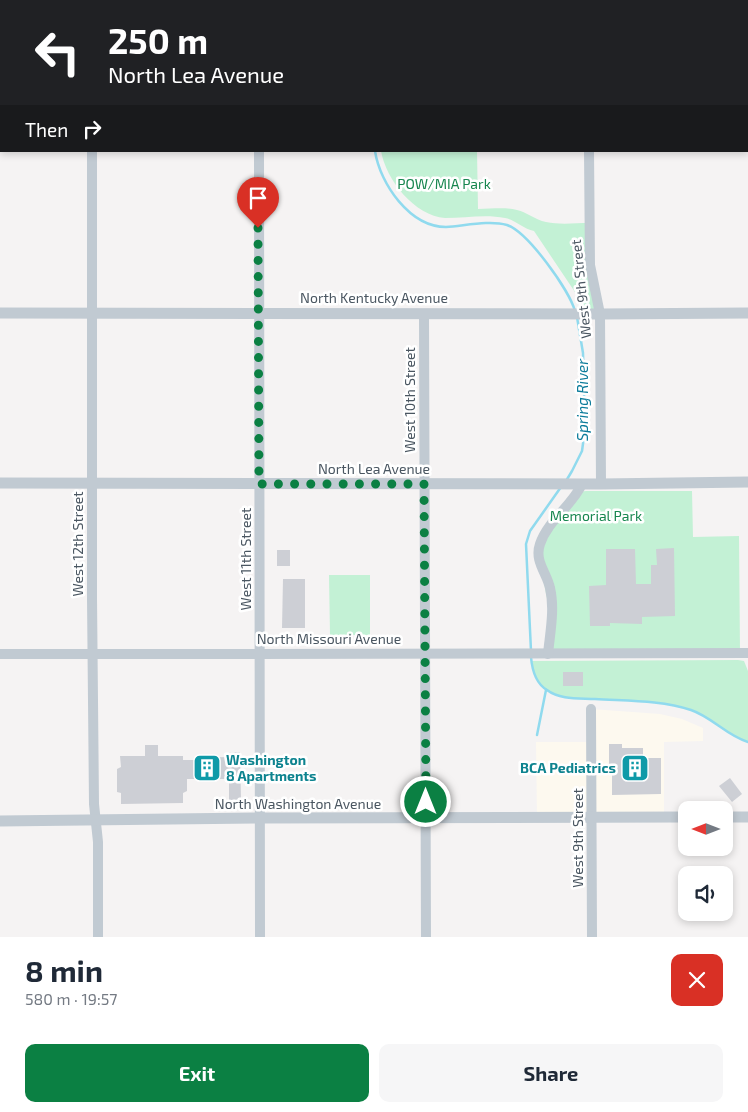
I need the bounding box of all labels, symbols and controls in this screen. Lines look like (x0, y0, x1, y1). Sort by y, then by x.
text: 250 m (108, 19, 208, 61)
icon: left (25, 20, 90, 85)
text: North Lea Avenue (108, 61, 284, 87)
icon: right (78, 115, 106, 143)
text: Then (25, 118, 68, 141)
park label: POW/MIA Park (397, 175, 491, 192)
pin (237, 177, 279, 228)
icon: arrive (244, 184, 272, 212)
street label: West 9th Street (567, 239, 594, 339)
street label: North Kentucky Avenue (300, 289, 448, 306)
street label: West 10th Street (401, 347, 418, 453)
water label: Spring River (573, 358, 591, 441)
street label: North Lea Avenue (318, 460, 430, 477)
street label: West 12th Street (69, 491, 86, 597)
park label: Memorial Park (550, 507, 642, 524)
street label: West 11th Street (237, 508, 254, 610)
street label: North Missouri Avenue (257, 630, 401, 647)
place label: Washington 8 Apartments (226, 751, 316, 784)
building icon: Washington 8 Apartments (192, 753, 222, 783)
building icon: BCA Pediatrics (620, 753, 650, 783)
place label: BCA Pediatrics (520, 759, 616, 776)
position arrow (399, 775, 451, 827)
street label: West 9th Street (569, 788, 586, 888)
street label: North Washington Avenue (215, 795, 381, 812)
north arrow (678, 801, 732, 856)
map controls (678, 801, 733, 921)
button: sound (678, 866, 733, 921)
text: 8 min (25, 952, 103, 988)
button: close (671, 954, 723, 1006)
text: 580 m · 19:57 (25, 989, 118, 1008)
button: Exit (25, 1044, 369, 1102)
button: Share (379, 1044, 723, 1102)

